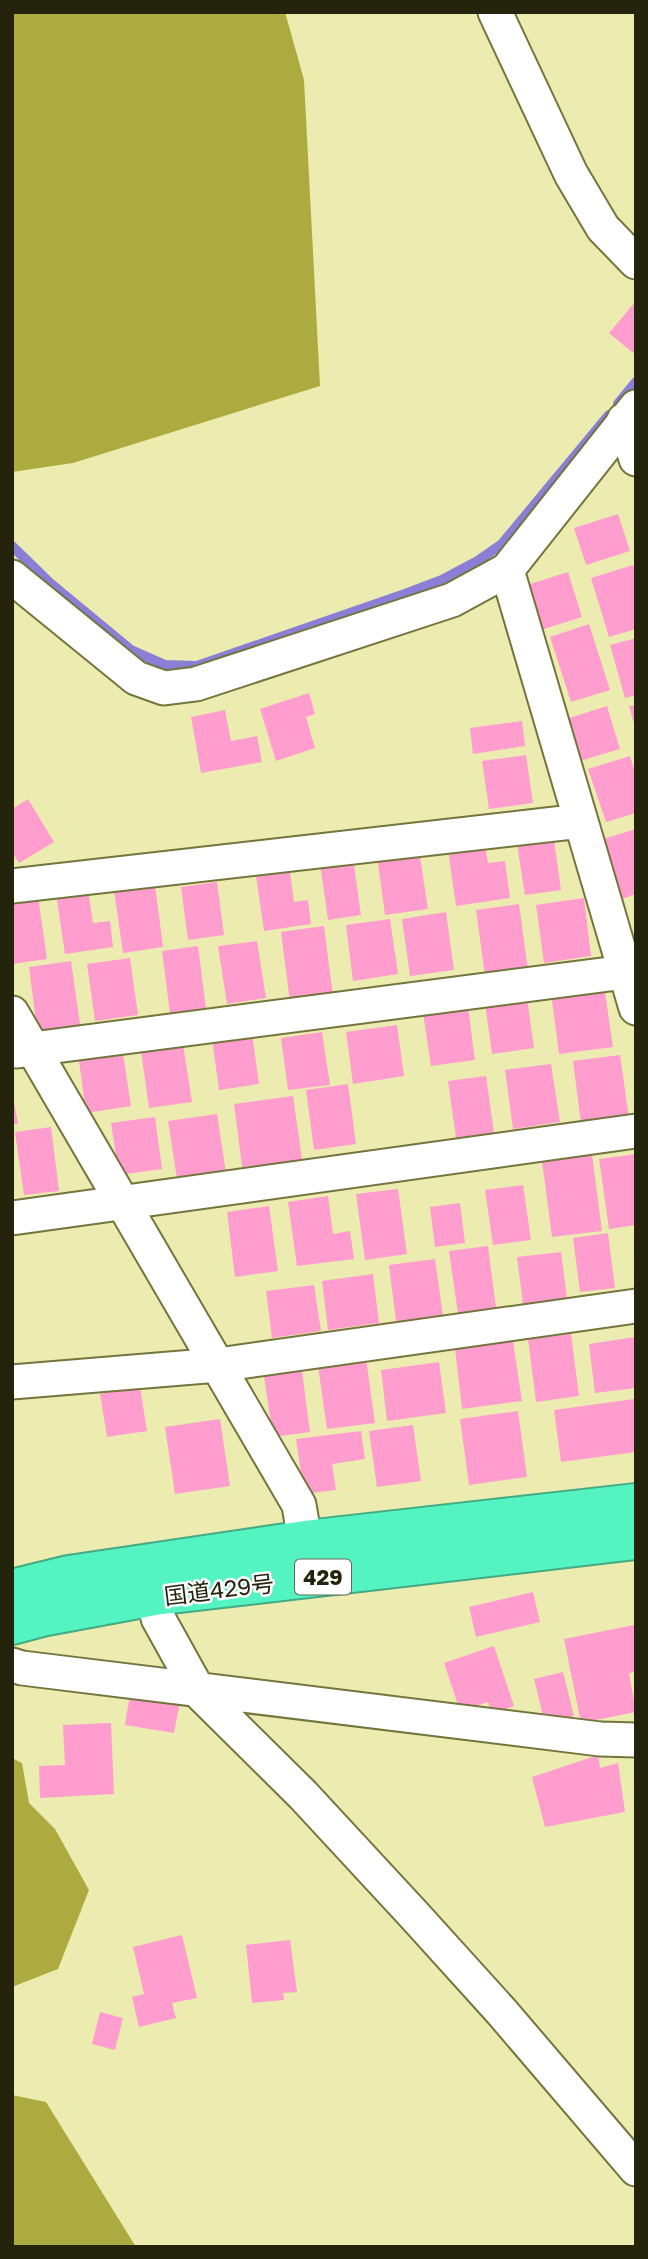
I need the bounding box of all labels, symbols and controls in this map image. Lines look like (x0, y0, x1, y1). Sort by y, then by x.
road number: 429 (295, 1560, 351, 1594)
street label: 国道429号 (163, 1568, 275, 1610)

